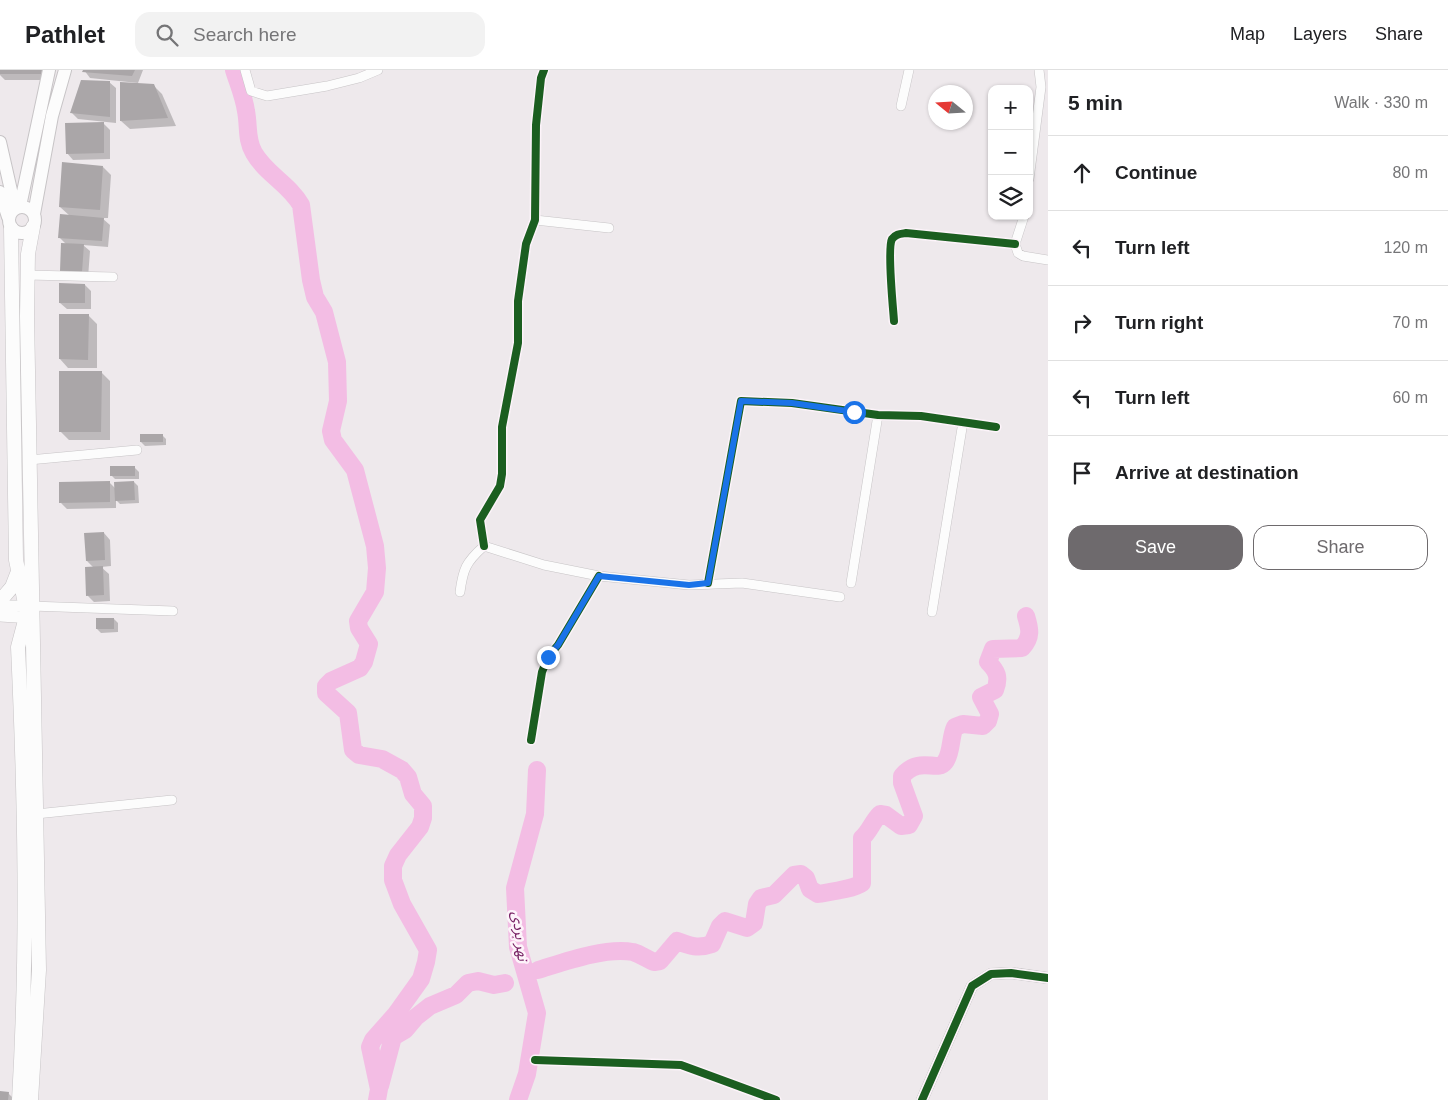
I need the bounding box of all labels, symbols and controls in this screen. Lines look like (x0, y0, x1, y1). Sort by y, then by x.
search box (135, 12, 485, 57)
text: Pathlet (25, 21, 105, 48)
icon: search (153, 21, 181, 49)
text: Search here (193, 24, 297, 45)
text: Map (1230, 24, 1265, 44)
text: Layers (1293, 24, 1347, 44)
text: Share (1375, 24, 1423, 44)
north arrow (928, 85, 973, 130)
map controls (988, 85, 1033, 220)
button: + (988, 85, 1033, 130)
text: 5 min (1068, 91, 1123, 114)
text: Walk · 330 m (1334, 94, 1428, 111)
button: − (988, 130, 1033, 175)
icon: ahead (1068, 159, 1096, 187)
text: Continue (1115, 162, 1197, 183)
text: 80 m (1392, 164, 1428, 181)
button: layers (988, 175, 1033, 220)
icon: left (1068, 234, 1096, 262)
text: Turn left (1115, 237, 1190, 258)
text: 120 m (1384, 239, 1428, 256)
icon: right (1068, 309, 1096, 337)
text: Turn right (1115, 312, 1203, 333)
text: 70 m (1392, 314, 1428, 331)
icon: left (1068, 384, 1096, 412)
text: Turn left (1115, 387, 1190, 408)
text: 60 m (1392, 389, 1428, 406)
route start (843, 401, 866, 424)
icon: arrive (1068, 459, 1096, 487)
text: Arrive at destination (1115, 462, 1299, 483)
button: Save (1068, 525, 1243, 570)
button: Share (1253, 525, 1428, 570)
route end (537, 646, 560, 669)
water label: نهر بردى (508, 910, 532, 964)

